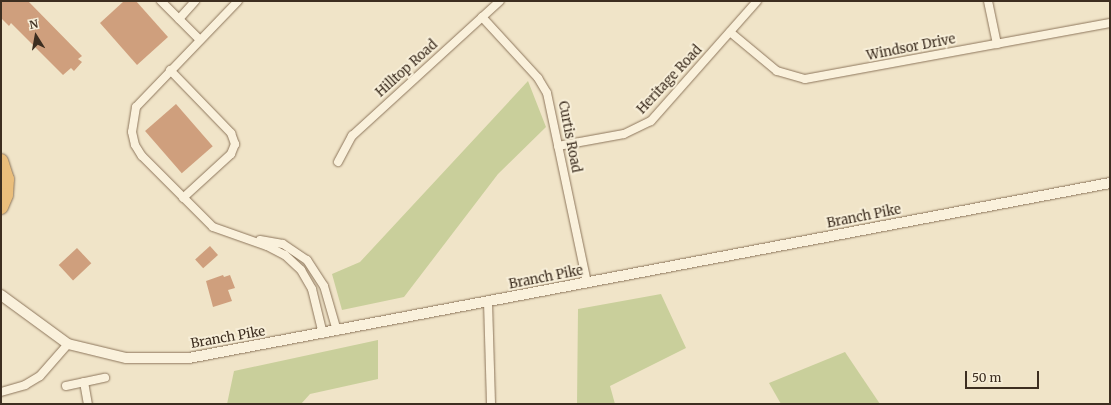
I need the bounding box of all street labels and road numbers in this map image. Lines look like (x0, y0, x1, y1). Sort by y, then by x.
street label: Windsor Drive (865, 32, 957, 64)
street label: Hilltop Road (373, 37, 441, 101)
street label: Heritage Road (634, 42, 706, 118)
street label: Curtis Road (554, 100, 584, 174)
street label: Branch Pike (826, 202, 902, 232)
street label: Branch Pike (508, 263, 584, 293)
street label: Branch Pike (190, 324, 266, 352)

